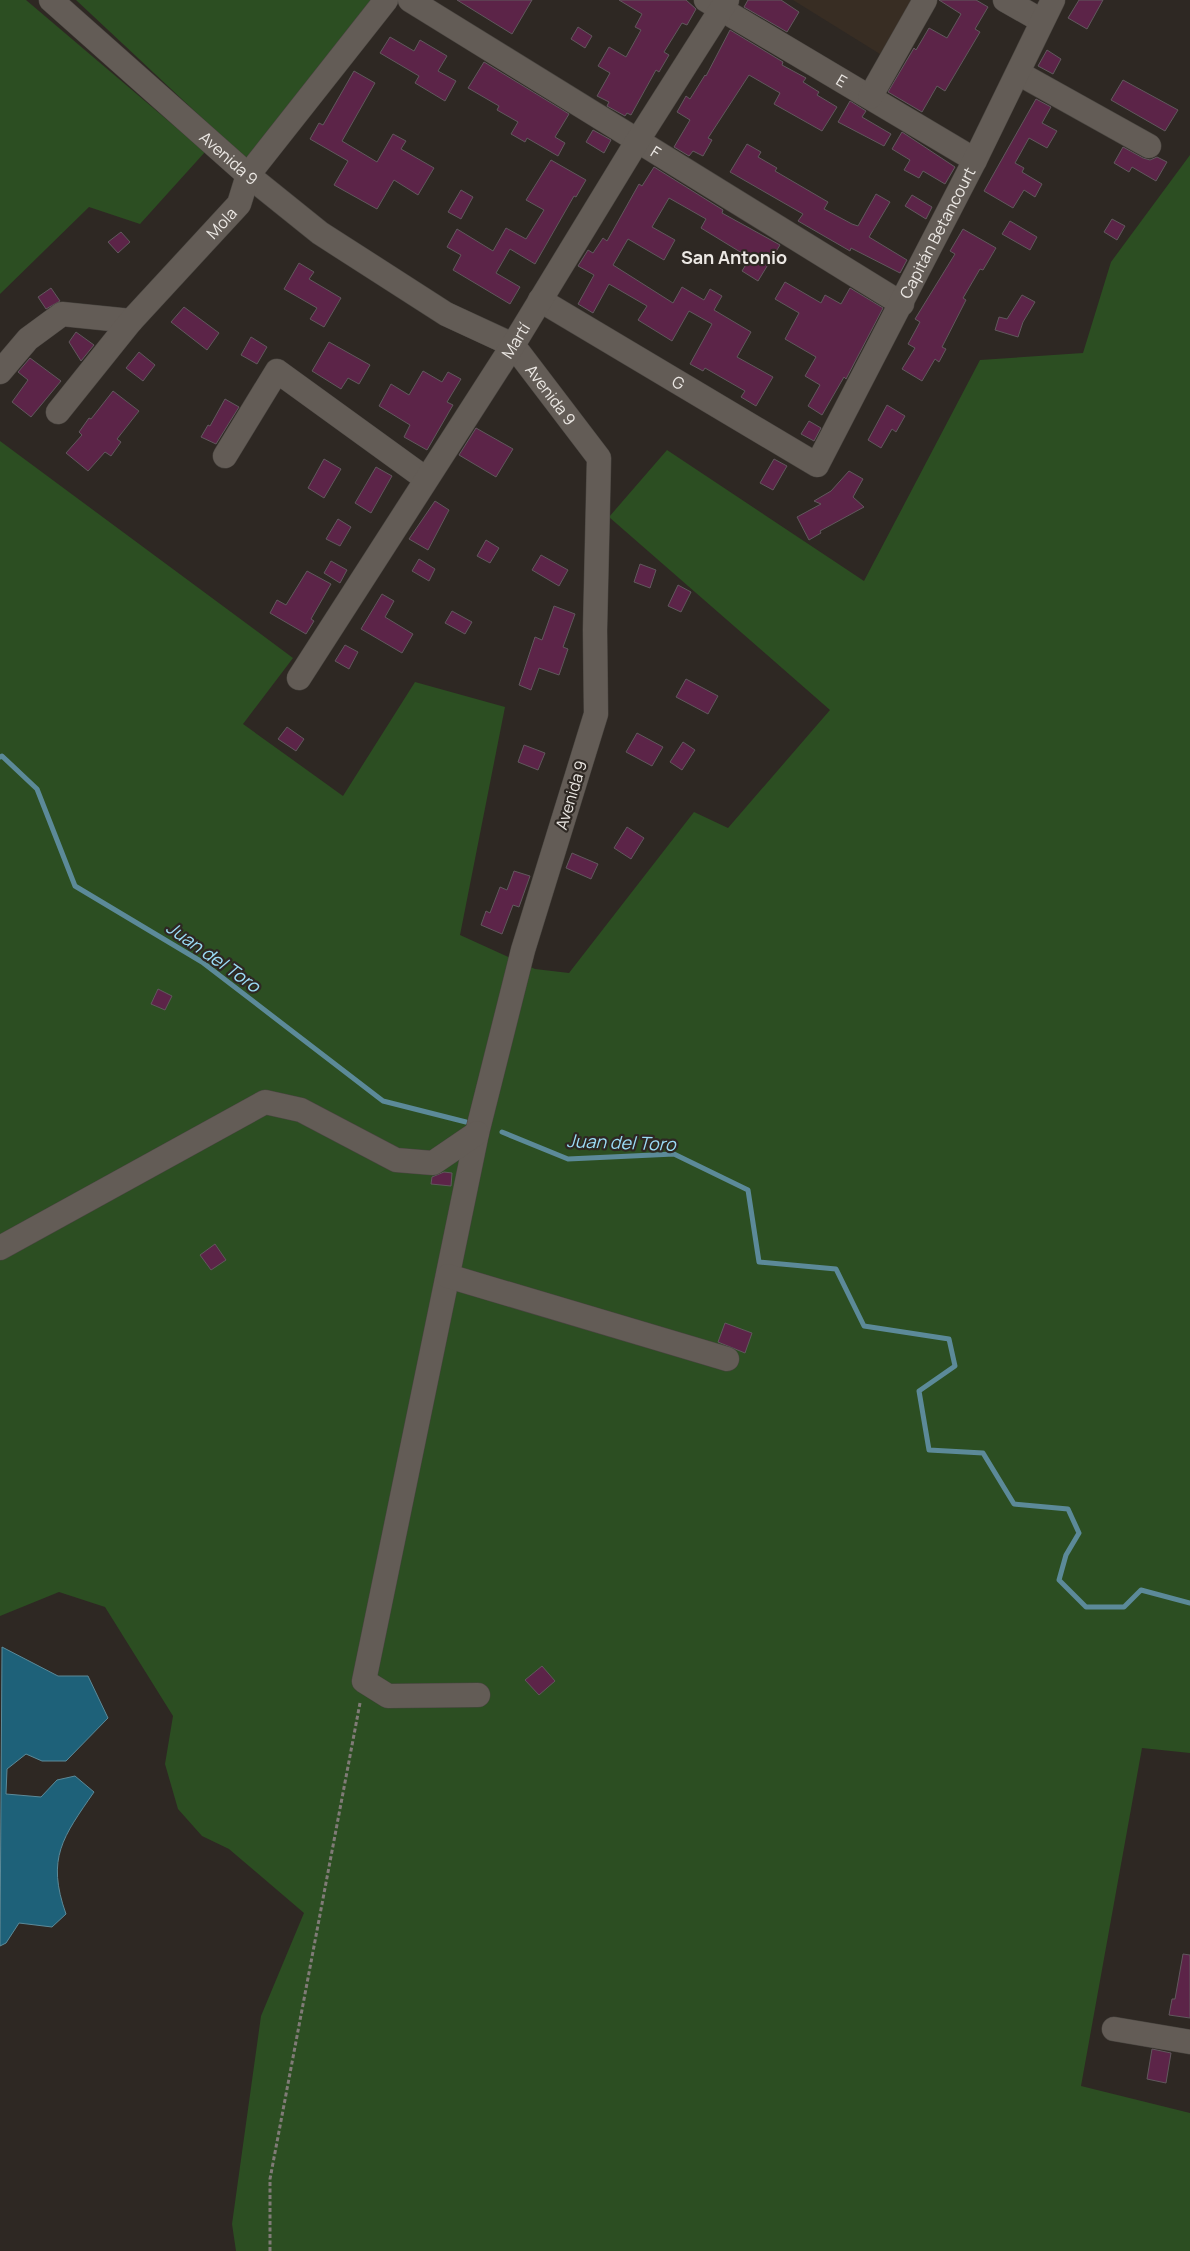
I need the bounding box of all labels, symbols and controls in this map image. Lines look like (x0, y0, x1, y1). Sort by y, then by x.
street label: E (832, 69, 851, 93)
street label: Avenida 9 (195, 126, 263, 190)
street label: F (647, 140, 665, 163)
street label: Capitán Betancourt (894, 163, 981, 302)
street label: Mola (201, 202, 242, 244)
district label: San Antonio (681, 245, 787, 269)
street label: Martí (496, 318, 535, 363)
street label: Avenida 9 (520, 360, 581, 430)
street label: G (668, 370, 689, 395)
street label: Avenida 9 (550, 758, 592, 832)
water label: Juan del Toro (162, 915, 266, 998)
water label: Juan del Toro (566, 1128, 677, 1156)

